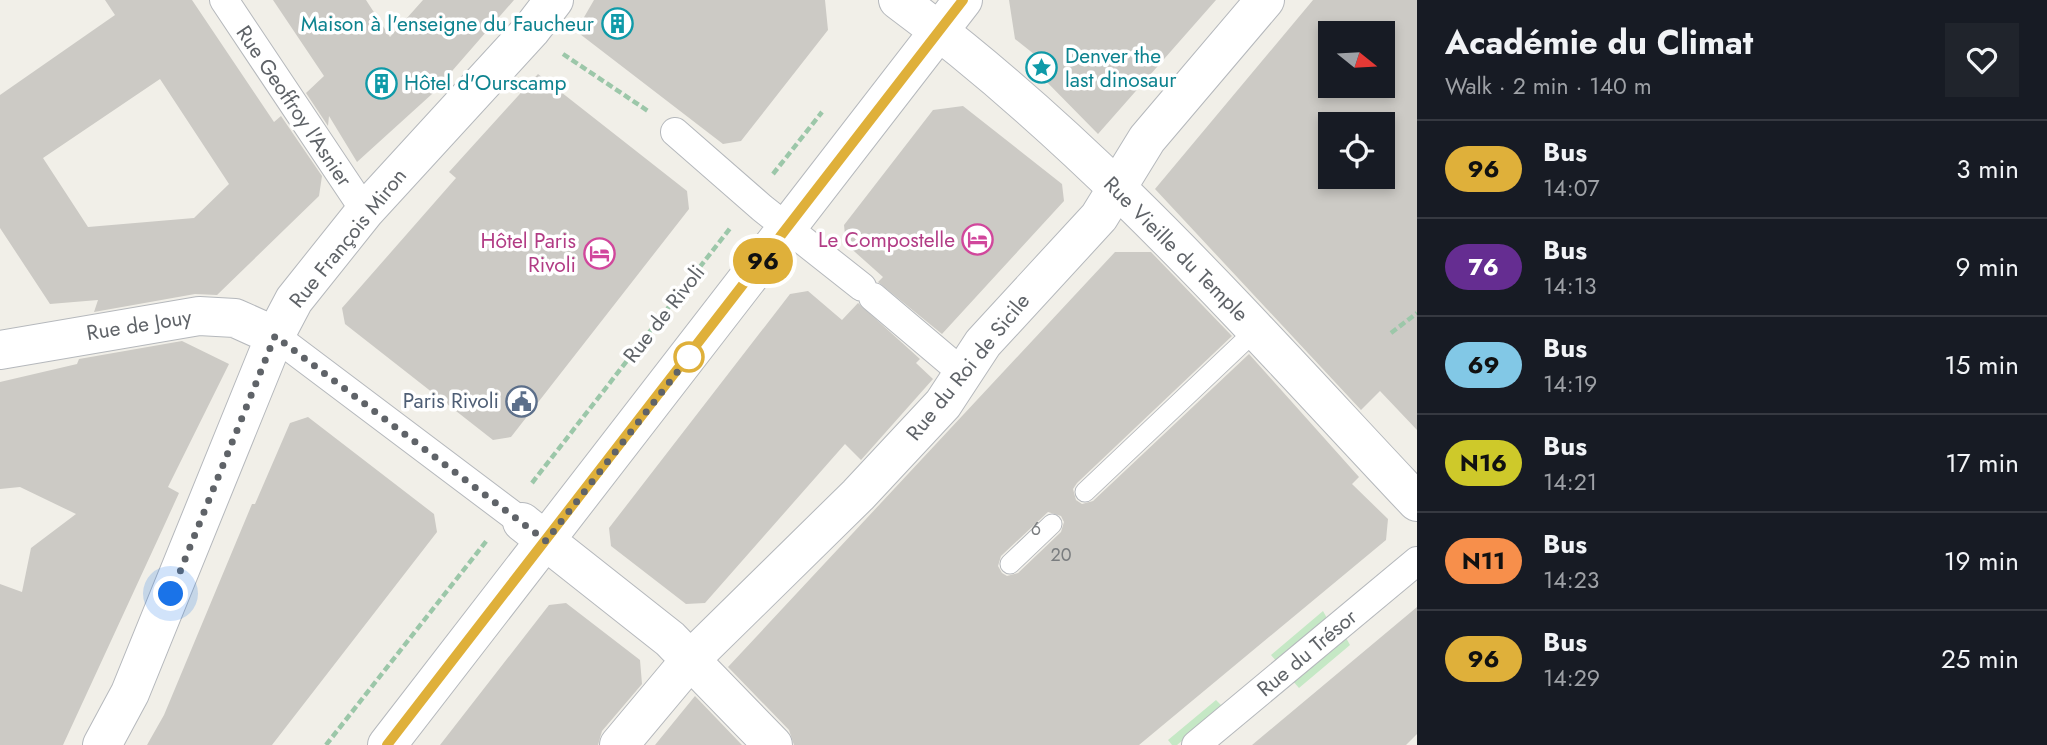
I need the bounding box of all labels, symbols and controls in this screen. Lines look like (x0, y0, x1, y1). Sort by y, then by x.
building icon: Maison à l'enseigne du Faucheur (600, 7, 634, 41)
place label: Maison à l'enseigne du Faucheur (301, 9, 595, 39)
street label: Rue Geoffroy l'Asnier (229, 19, 360, 193)
text: Académie du Climat (1445, 19, 1753, 66)
north arrow (1318, 21, 1395, 98)
map controls (1318, 21, 1395, 189)
button: heart (1945, 23, 2019, 97)
place label: Denver the last dinosaur (1065, 41, 1177, 95)
place icon: Denver the last dinosaur (1025, 51, 1059, 85)
building icon: Hôtel d'Ourscamp (364, 66, 398, 100)
place label: Hôtel d'Ourscamp (404, 68, 567, 98)
text: Walk · 2 min · 140 m (1445, 69, 1652, 103)
button: locate (1318, 112, 1395, 189)
text: Bus (1543, 133, 1587, 171)
text: 3 min (1956, 150, 2019, 188)
text: 96 (1467, 151, 1500, 186)
street label: Rue François Miron (282, 162, 414, 314)
street label: Rue Vieille du Temple (1097, 170, 1255, 328)
text: 14:07 (1543, 171, 1600, 205)
hotel icon: Le Compostelle (961, 223, 995, 257)
place label: Le Compostelle (818, 225, 955, 255)
place label: Hôtel Paris Rivoli (480, 226, 576, 280)
text: Bus (1543, 231, 1587, 269)
hotel icon: Hôtel Paris Rivoli (582, 236, 616, 270)
line badge: 96 (732, 238, 794, 284)
text: 96 (747, 243, 779, 278)
text: 9 min (1956, 248, 2019, 286)
text: 76 (1468, 249, 1499, 284)
street label: Rue de Rivoli (616, 259, 712, 369)
text: 14:13 (1543, 269, 1597, 303)
street label: Rue du Roi de Sicile (899, 287, 1037, 447)
street label: Rue de Jouy (84, 302, 194, 348)
text: Bus (1543, 329, 1587, 367)
unlabelled marker (674, 342, 704, 372)
text: 15 min (1944, 346, 2019, 384)
text: 69 (1467, 347, 1500, 382)
text: 14:19 (1543, 367, 1597, 401)
public building icon: Paris Rivoli (505, 384, 539, 418)
place label: Paris Rivoli (403, 386, 499, 416)
text: Bus (1543, 427, 1587, 465)
text: 17 min (1945, 444, 2019, 482)
text: N16 (1460, 445, 1507, 480)
text: 14:21 (1543, 465, 1597, 499)
house number: 6 (1031, 516, 1041, 542)
text: Bus (1543, 525, 1587, 563)
house number: 20 (1050, 542, 1072, 568)
text: 19 min (1944, 542, 2019, 580)
text: N11 (1462, 543, 1505, 578)
text: 14:23 (1543, 563, 1599, 597)
your location (153, 576, 188, 611)
street label: Rue du Trésor (1251, 602, 1364, 704)
text: Bus (1543, 623, 1587, 661)
text: 25 min (1941, 640, 2019, 678)
text: 96 (1467, 641, 1500, 676)
text: 14:29 (1543, 661, 1600, 695)

